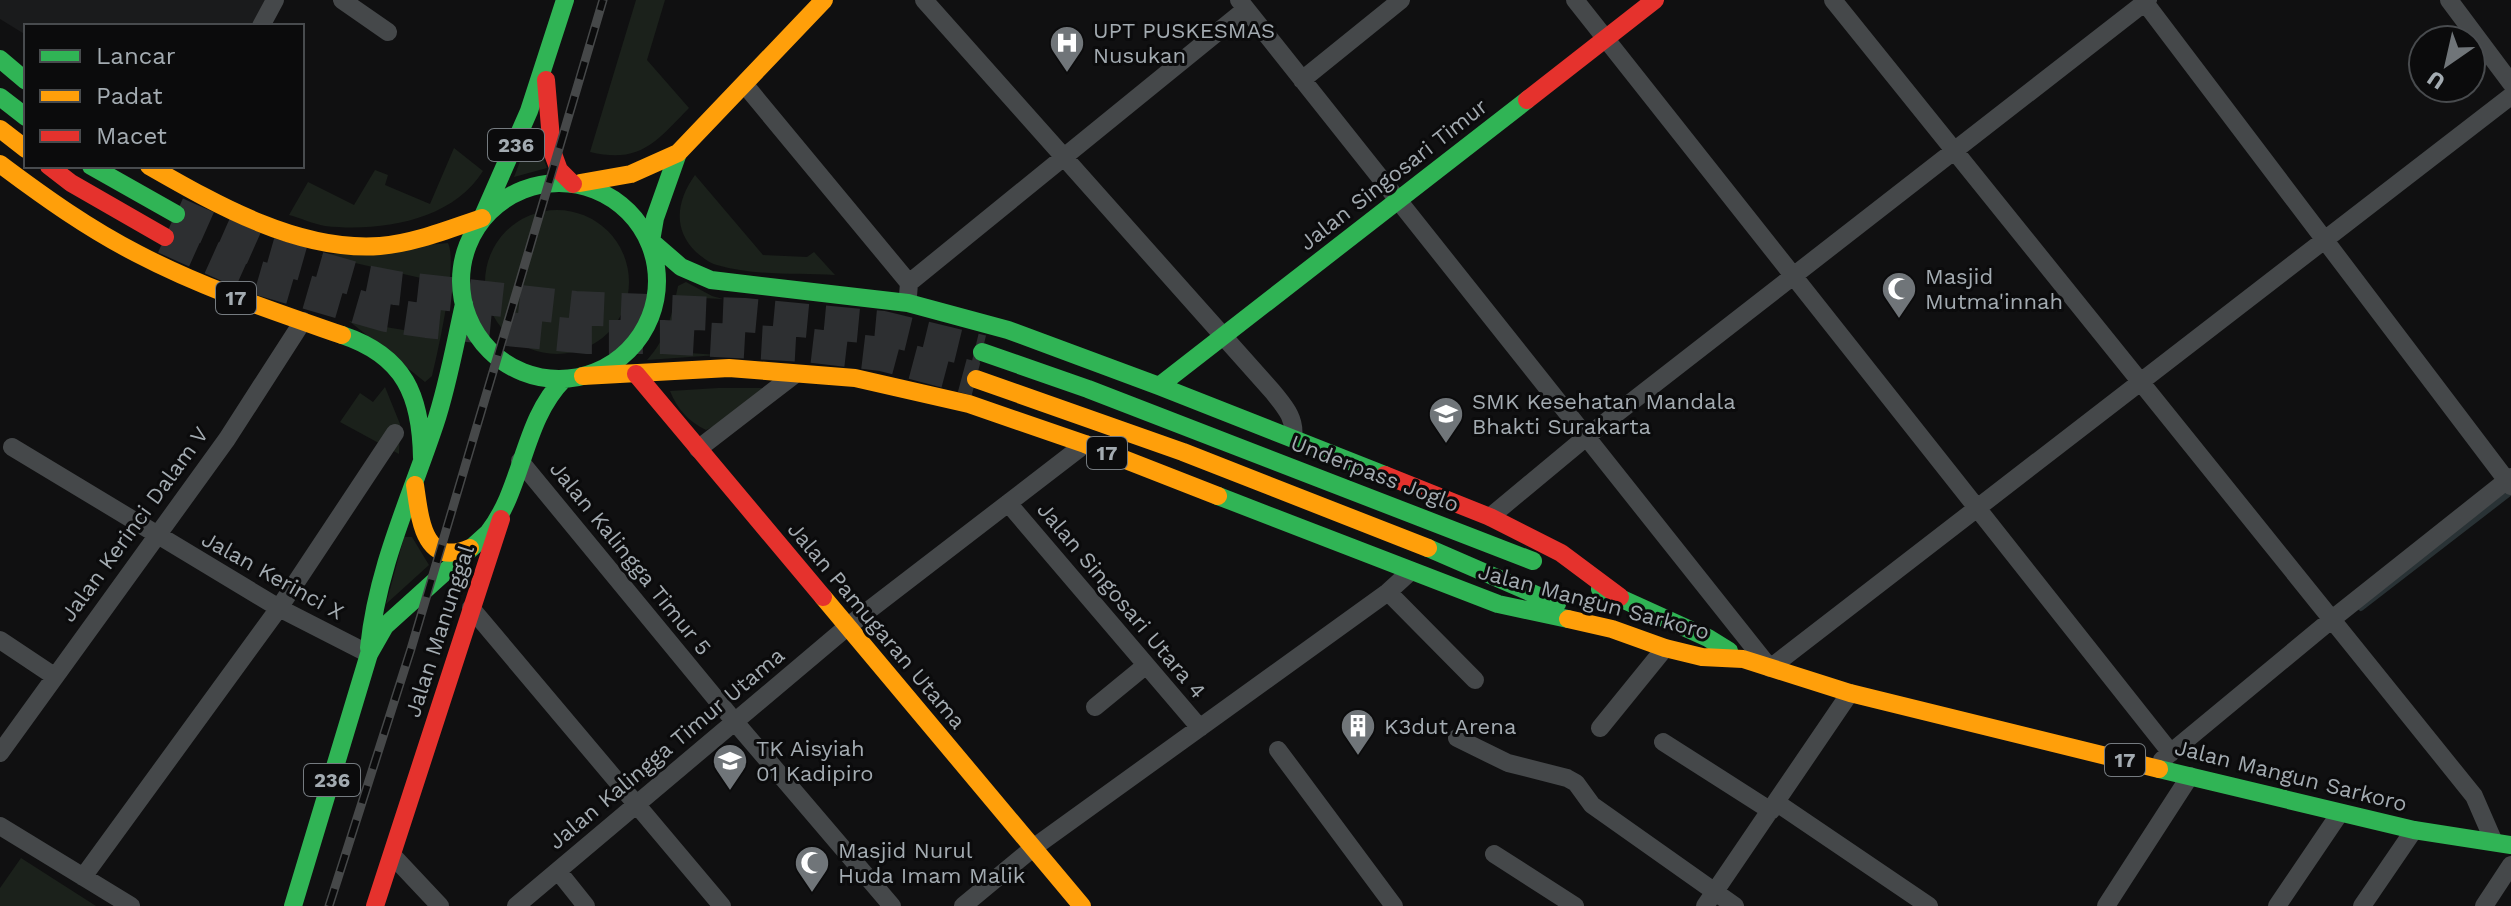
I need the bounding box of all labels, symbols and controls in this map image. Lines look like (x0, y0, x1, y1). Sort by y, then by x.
place label: UPT PUSKESMAS Nusukan (1093, 18, 1275, 68)
legend (24, 24, 304, 168)
hospital icon: UPT PUSKESMAS Nusukan (1048, 24, 1086, 74)
north arrow (2407, 24, 2487, 104)
text: Lancar (96, 42, 176, 70)
text: U (2423, 65, 2450, 95)
text: Padat (96, 82, 162, 110)
street label: Jalan Singosari Timur (1294, 93, 1492, 255)
text: Macet (96, 122, 167, 150)
road number: 236 (488, 129, 544, 161)
place label: Masjid Mutma'innah (1925, 264, 2063, 314)
mosque icon: Masjid Mutma'innah (1880, 270, 1918, 320)
road number: 17 (216, 282, 256, 314)
place label: SMK Kesehatan Mandala Bhakti Surakarta (1472, 389, 1736, 439)
school or university icon: SMK Kesehatan Mandala Bhakti Surakarta (1427, 395, 1465, 445)
street label: Jalan Kerinci Dalam V (55, 422, 213, 627)
street label: Underpass Joglo (1287, 430, 1462, 517)
road number: 17 (1087, 437, 1127, 469)
street label: Jalan Kalingga Timur 5 (545, 456, 716, 660)
street label: Jalan Singosari Utara 4 (1032, 497, 1211, 703)
street label: Jalan Pamugaran Utama (783, 517, 970, 734)
street label: Jalan Kerinci X (198, 526, 348, 625)
street label: Jalan Manunggal (400, 542, 479, 720)
street label: Jalan Mangun Sarkoro (1476, 559, 1712, 644)
street label: Jalan Kalingga Timur Utama (543, 642, 789, 854)
building icon: K3dut Arena (1339, 707, 1377, 757)
place label: K3dut Arena (1384, 714, 1516, 739)
street label: Jalan Mangun Sarkoro (2172, 735, 2410, 816)
place label: TK Aisyiah 01 Kadipiro (756, 736, 873, 786)
school or university icon: TK Aisyiah 01 Kadipiro (711, 742, 749, 792)
road number: 17 (2105, 744, 2145, 776)
road number: 236 (304, 764, 360, 796)
place label: Masjid Nurul Huda Imam Malik (838, 838, 1025, 888)
mosque icon: Masjid Nurul Huda Imam Malik (793, 844, 831, 894)

